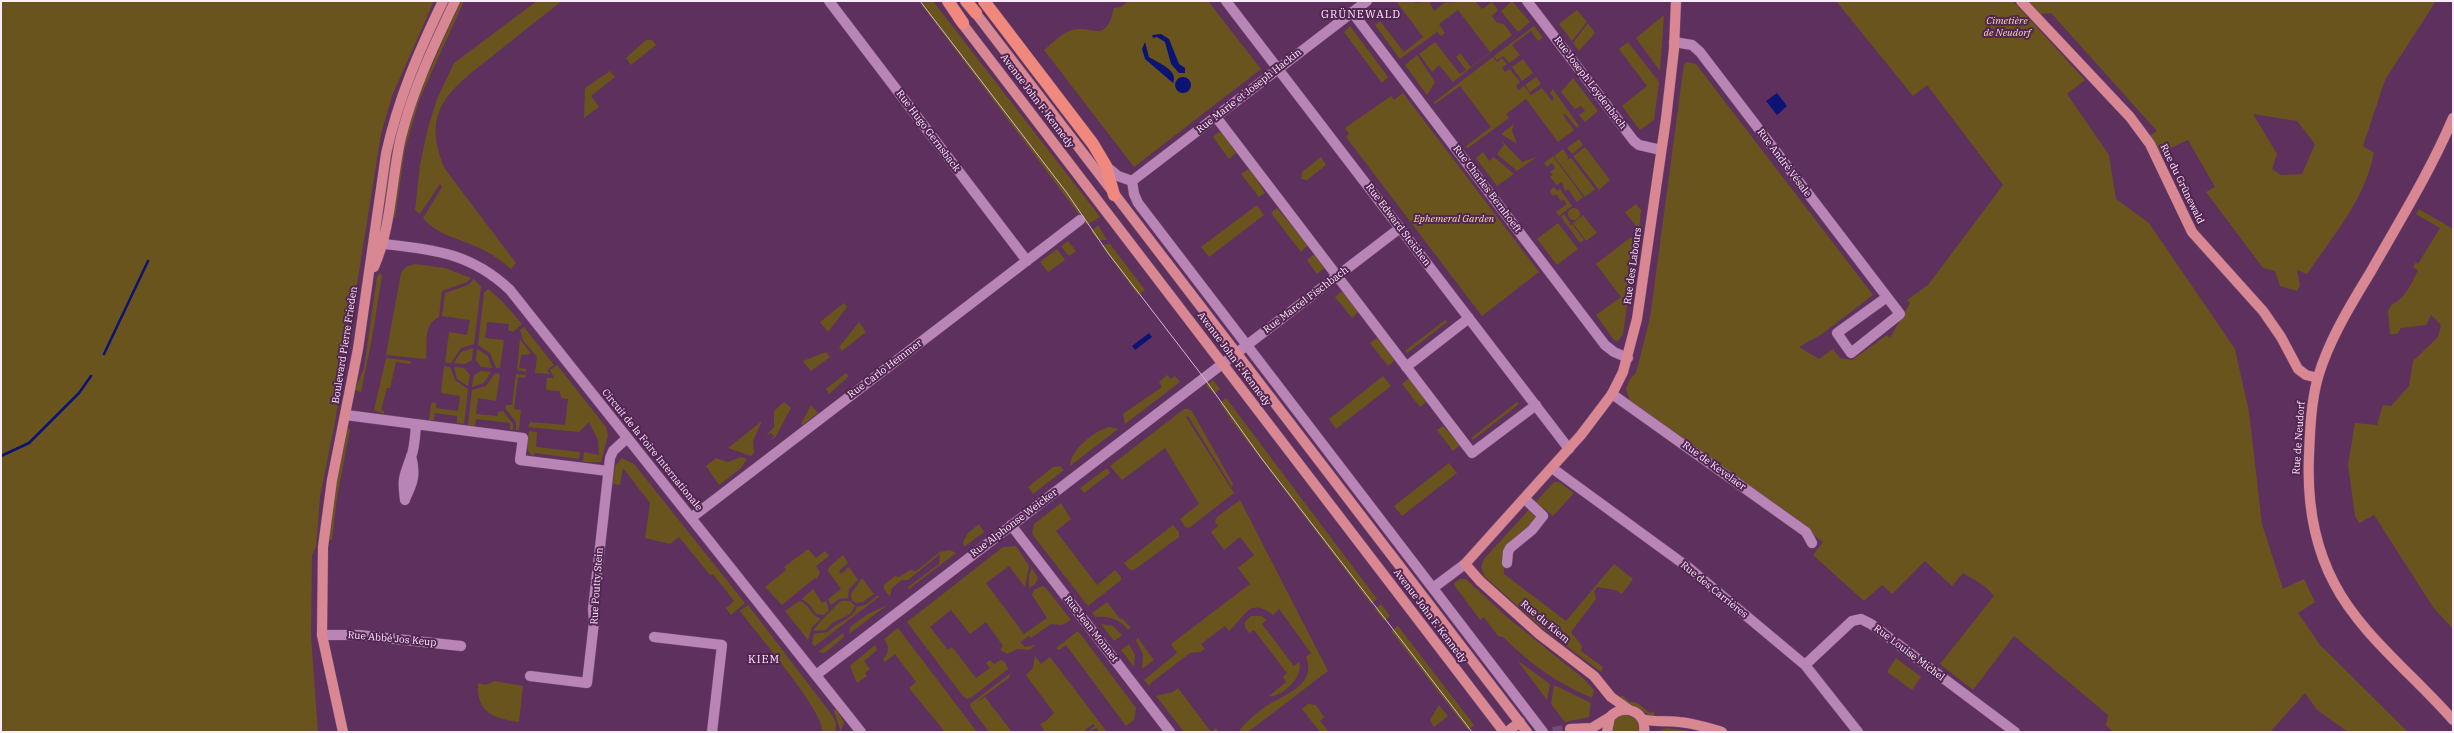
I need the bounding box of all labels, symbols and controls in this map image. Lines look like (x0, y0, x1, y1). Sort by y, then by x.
district label: GRÜNEWALD (1321, 8, 1401, 22)
park label: Cimetière de Neudorf (1984, 15, 2030, 38)
street label: Rue Joseph Leydenbach (1551, 34, 1629, 132)
street label: Rue Marie et Joseph Hackin (1194, 46, 1304, 136)
street label: Avenue John F. Kennedy (998, 52, 1076, 150)
street label: Rue Hugo Gernsback (893, 88, 963, 174)
street label: Rue André Vésale (1754, 127, 1814, 199)
street label: Rue du Grünewald (2158, 142, 2206, 226)
street label: Rue Charles Bernhoeft (1450, 143, 1524, 235)
street label: Rue Edward Steichen (1363, 181, 1433, 269)
park label: Ephemeral Garden (1414, 213, 1494, 225)
street label: Rue des Labours (1622, 227, 1644, 305)
street label: Rue Marcel Fischbach (1261, 264, 1351, 336)
street label: Boulevard Pierre Frieden (330, 286, 360, 404)
street label: Avenue John F. Kennedy (1195, 310, 1273, 408)
street label: Rue Carlo Hemmer (846, 337, 924, 401)
street label: Circuit de la Foire Internationale (599, 387, 705, 513)
street label: Rue de Neudorf (2290, 401, 2308, 475)
street label: Rue de Kevelaer (1680, 439, 1748, 493)
street label: Rue Alphonse Weicker (968, 486, 1060, 560)
street label: Rue Poutty Stein (588, 547, 606, 625)
street label: Rue des Carrières (1678, 559, 1750, 621)
street label: Avenue John F. Kennedy (1391, 567, 1469, 665)
street label: Rue Jean Monnet (1061, 594, 1121, 664)
street label: Rue du Kiem (1518, 598, 1572, 646)
street label: Rue Louise Michel (1871, 622, 1947, 684)
street label: Rue Abbé Jos Keup (347, 629, 437, 649)
district label: KIEM (748, 653, 780, 667)

